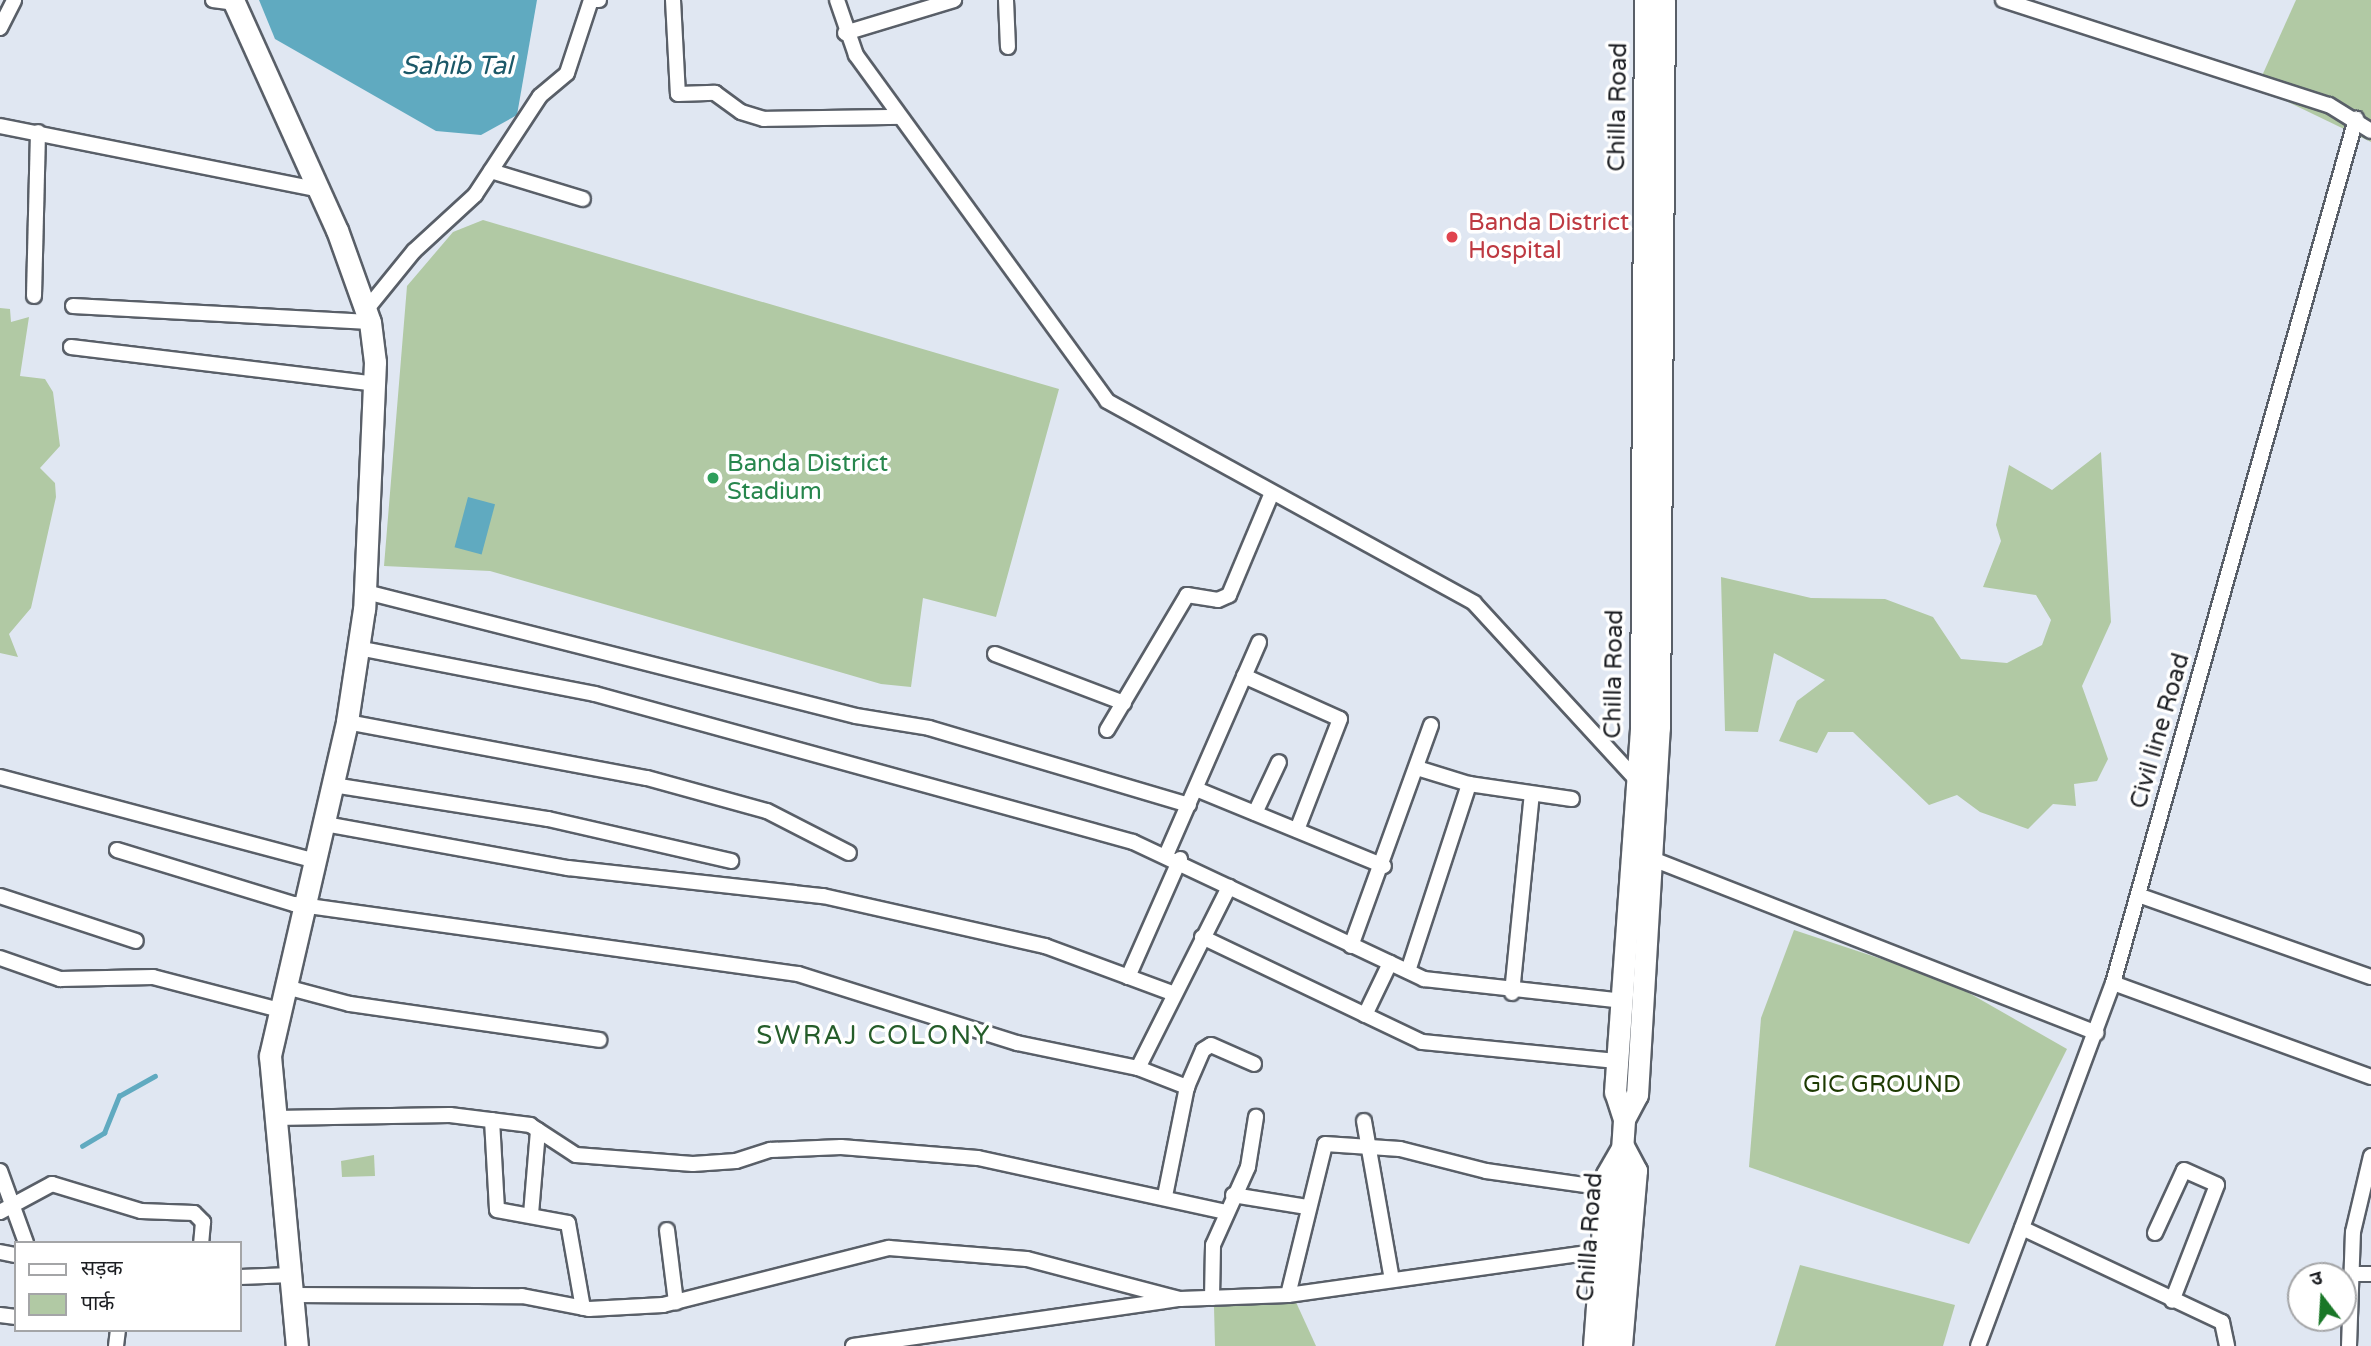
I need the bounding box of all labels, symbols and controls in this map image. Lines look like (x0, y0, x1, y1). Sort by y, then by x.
street label: Chilla Road (1602, 42, 1634, 172)
water label: Sahib Tal (402, 50, 512, 82)
place label: Banda District Hospital (1468, 209, 1629, 265)
marker: Banda District Hospital (1442, 227, 1462, 247)
place label: Banda District Stadium (727, 450, 888, 506)
marker: Banda District Stadium (705, 470, 721, 486)
street label: Chilla Road (1598, 609, 1630, 739)
street label: Civil line Road (2124, 650, 2196, 812)
district label: SWRAJ COLONY (758, 1020, 990, 1052)
park label: GIC GROUND (1803, 1071, 1961, 1099)
street label: Chilla Road (1571, 1172, 1609, 1302)
legend (14, 1241, 242, 1332)
text: सड़क (81, 1256, 123, 1281)
north arrow (2287, 1262, 2357, 1332)
text: उ (2308, 1267, 2325, 1291)
text: पार्क (81, 1291, 115, 1316)

